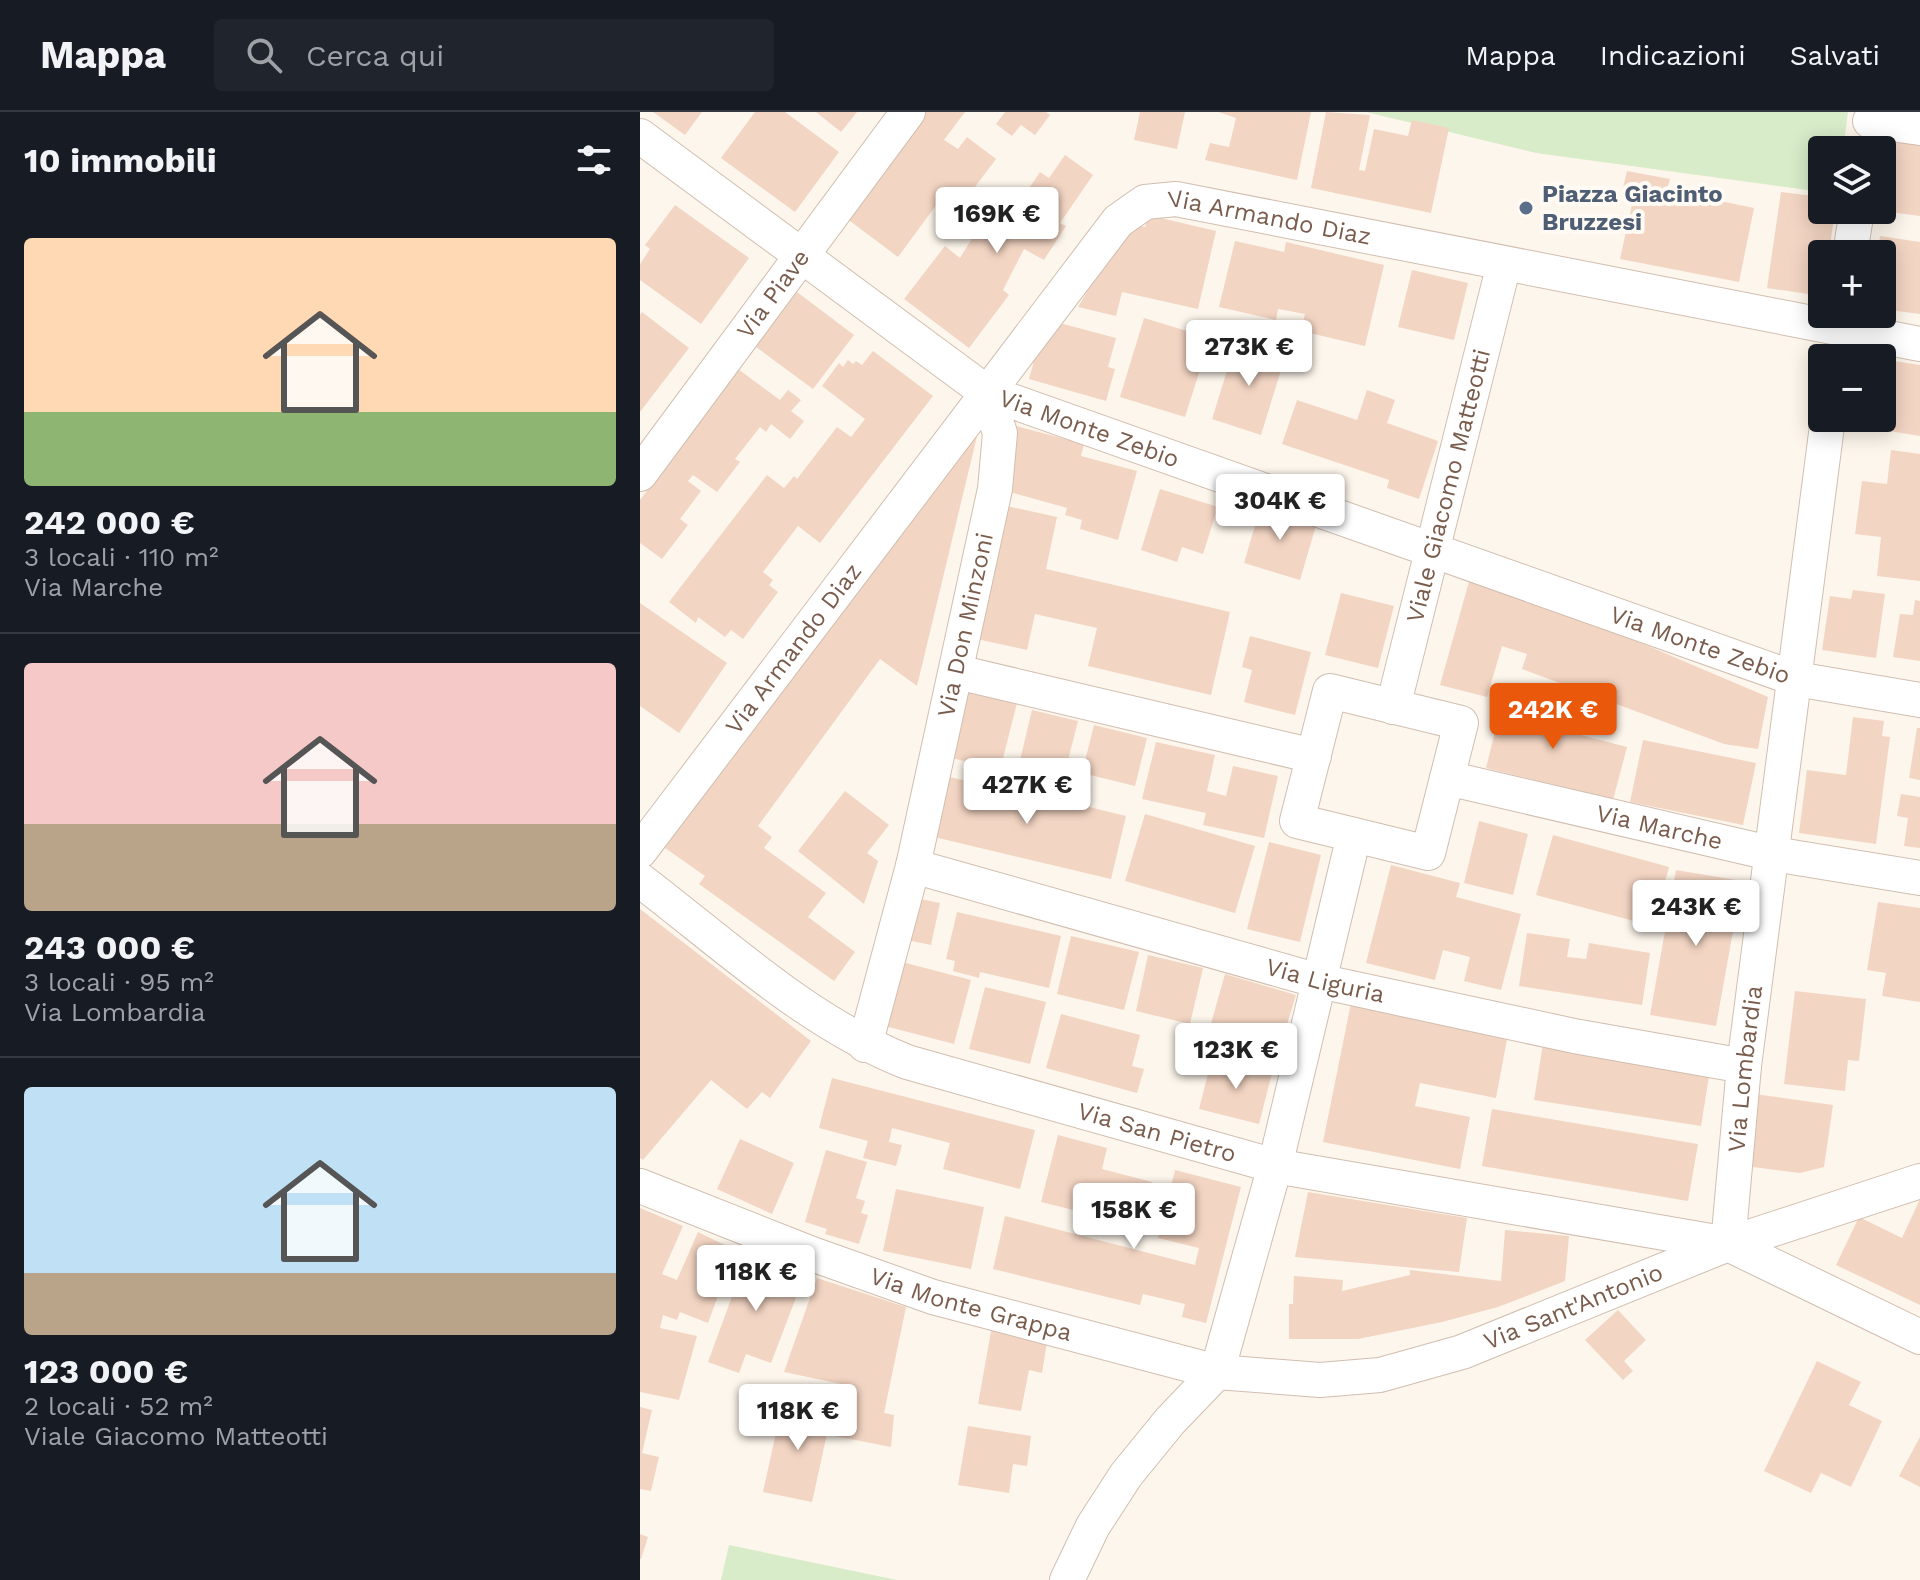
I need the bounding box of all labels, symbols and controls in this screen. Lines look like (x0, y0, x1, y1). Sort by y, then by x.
search box (214, 19, 774, 91)
text: Mappa (40, 33, 166, 77)
icon: search (242, 33, 286, 77)
text: Cerca qui (306, 38, 444, 73)
text: Mappa (1465, 39, 1556, 72)
text: Indicazioni (1600, 39, 1746, 72)
text: Salvati (1790, 39, 1880, 72)
map controls (1808, 136, 1896, 432)
button: layers (1808, 136, 1896, 224)
icon: filters (572, 138, 616, 182)
text: 10 immobili (24, 140, 217, 180)
place label: Piazza Giacinto Bruzzesi (1542, 180, 1723, 236)
street label: Via Armando Diaz (1166, 184, 1373, 251)
pin: 169K € (932, 187, 1062, 255)
text: 169K € (954, 198, 1040, 228)
marker: Piazza Giacinto Bruzzesi (1517, 199, 1535, 217)
button: + (1808, 240, 1896, 328)
street label: Via Piave (731, 244, 815, 344)
icon: home (248, 290, 392, 434)
pin: 273K € (1184, 320, 1314, 388)
text: 273K € (1204, 331, 1294, 361)
button: − (1808, 344, 1896, 432)
street label: Viale Giacomo Matteotti (1401, 346, 1496, 625)
street label: Via Monte Zebio (996, 384, 1183, 473)
pin: 304K € (1215, 474, 1345, 542)
text: 304K € (1234, 485, 1326, 515)
text: 242 000 € (24, 502, 195, 542)
street label: Via Don Minzoni (932, 530, 999, 720)
text: 3 locali · 110 m² (24, 542, 218, 572)
street label: Via Armando Diaz (720, 558, 867, 740)
text: Via Marche (24, 572, 163, 602)
street label: Via Monte Zebio (1606, 600, 1794, 690)
pin: 242K € (1488, 683, 1618, 751)
text: 242K € (1508, 694, 1598, 724)
icon: home (248, 715, 392, 859)
pin: 427K € (962, 758, 1092, 826)
text: 427K € (982, 769, 1072, 799)
street label: Via Marche (1593, 799, 1725, 856)
pin: 243K € (1631, 880, 1761, 948)
text: 243K € (1651, 891, 1741, 921)
text: 243 000 € (24, 927, 195, 967)
street label: Via Liguria (1263, 953, 1387, 1009)
text: 3 locali · 95 m² (24, 967, 214, 997)
street label: Via Lombardia (1722, 984, 1768, 1153)
text: Via Lombardia (24, 997, 205, 1027)
pin: 123K € (1171, 1023, 1301, 1091)
text: 123K € (1193, 1034, 1279, 1064)
street label: Via San Pietro (1074, 1097, 1239, 1168)
icon: home (248, 1139, 392, 1283)
pin: 158K € (1069, 1183, 1199, 1251)
text: 158K € (1091, 1194, 1177, 1224)
pin: 118K € (691, 1245, 821, 1313)
text: 118K € (715, 1256, 797, 1286)
street label: Via Sant'Antonio (1480, 1258, 1667, 1356)
street label: Via Monte Grappa (866, 1262, 1075, 1347)
text: 123 000 € (24, 1351, 188, 1391)
pin: 118K € (733, 1384, 863, 1452)
text: 2 locali · 52 m² (24, 1391, 213, 1421)
text: 118K € (757, 1395, 839, 1425)
text: Viale Giacomo Matteotti (24, 1421, 328, 1451)

